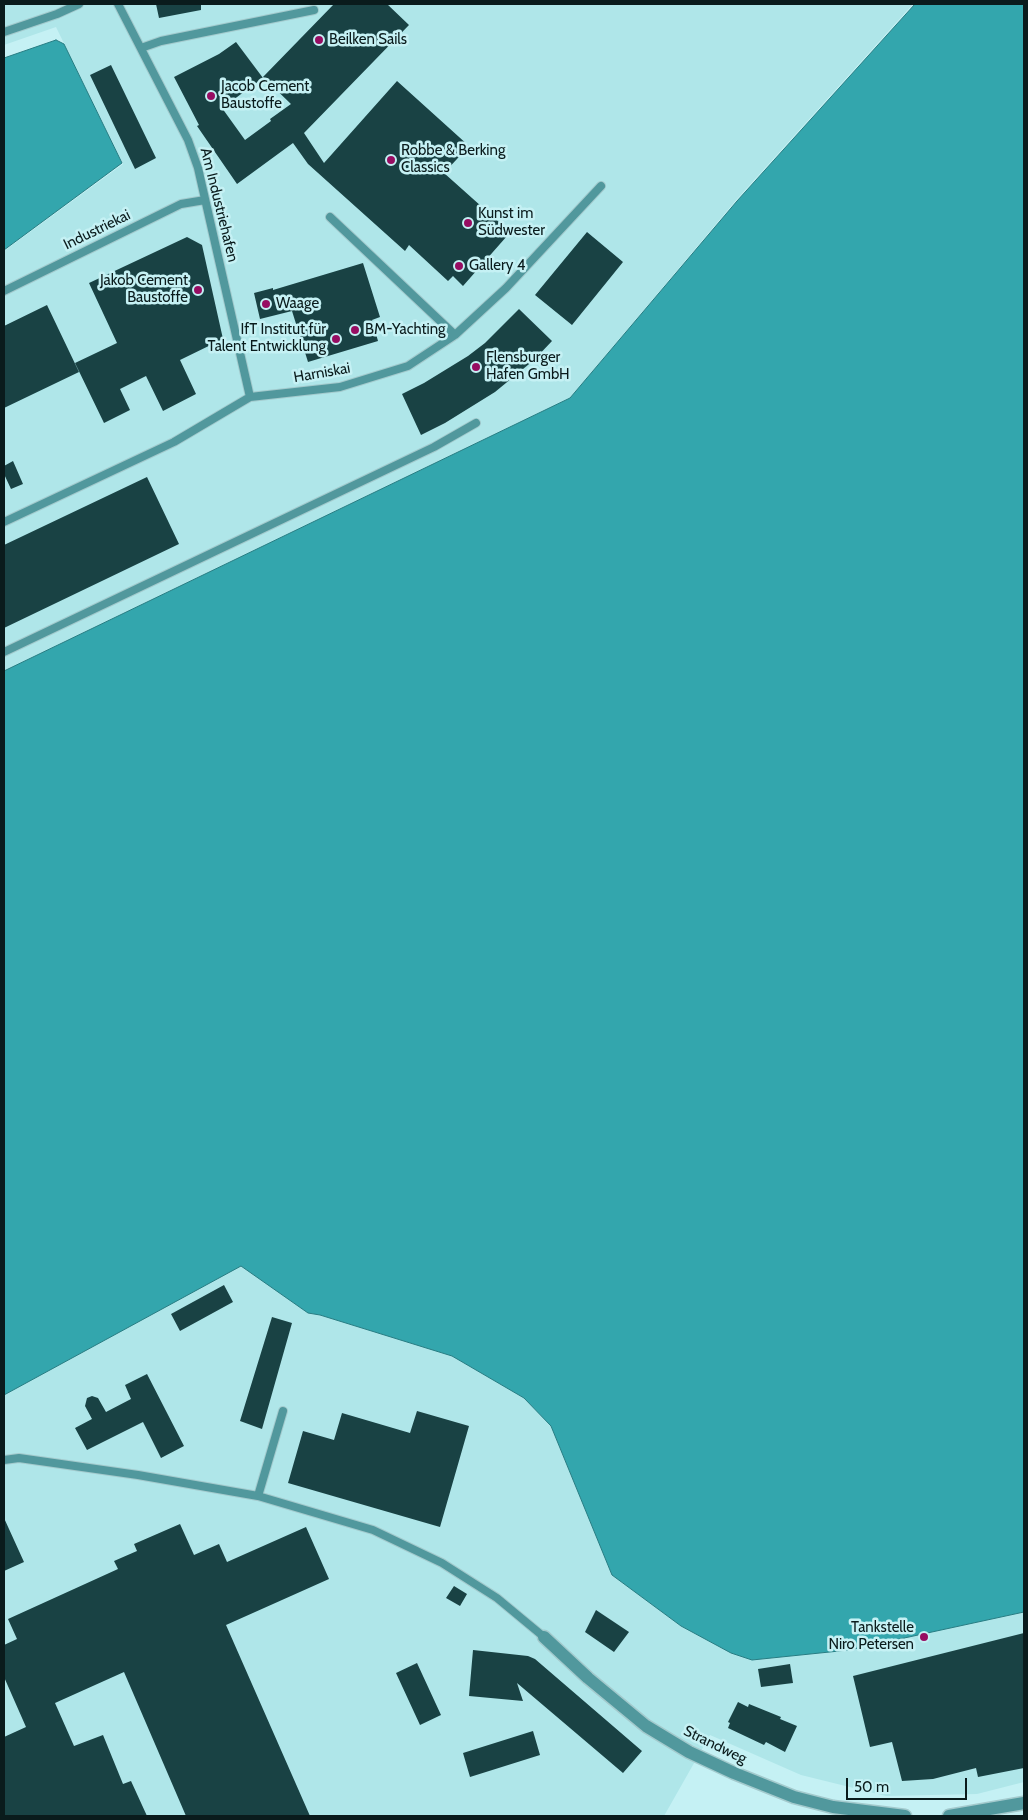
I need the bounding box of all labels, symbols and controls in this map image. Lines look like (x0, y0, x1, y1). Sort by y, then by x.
place label: Beilken Sails (329, 31, 407, 49)
marker: Beilken Sails (313, 34, 325, 46)
place label: Jacob Cement Baustoffe (221, 78, 309, 113)
marker: Jacob Cement Baustoffe (205, 90, 217, 102)
place label: Robbe & Berking Classics (401, 142, 505, 177)
street label: Am Industriehafen (196, 146, 242, 264)
marker: Robbe & Berking Classics (385, 154, 397, 166)
place label: Kunst im Südwester (478, 205, 545, 240)
street label: Industriekai (61, 206, 133, 254)
marker: Kunst im Südwester (462, 217, 474, 229)
place label: Gallery 4 (469, 257, 525, 275)
marker: Gallery 4 (453, 260, 465, 272)
place label: Jakob Cement Baustoffe (100, 272, 188, 307)
marker: Jakob Cement Baustoffe (192, 284, 204, 296)
place label: Waage (276, 295, 319, 313)
marker: Waage (260, 298, 272, 310)
place label: IfT Institut für Talent Entwicklung (208, 321, 326, 356)
place label: BM-Yachting (365, 321, 446, 339)
marker: BM-Yachting (349, 324, 361, 336)
marker: IfT Institut für Talent Entwicklung (330, 333, 342, 345)
place label: Flensburger Hafen GmbH (486, 349, 570, 384)
street label: Harniskai (292, 359, 352, 387)
marker: Flensburger Hafen GmbH (470, 361, 482, 373)
place label: Tankstelle Niro Petersen (828, 1619, 914, 1654)
marker: Tankstelle Niro Petersen (918, 1631, 930, 1643)
street label: Strandweg (680, 1722, 750, 1768)
scale bar (848, 1768, 969, 1800)
text: 50 m (854, 1778, 889, 1796)

